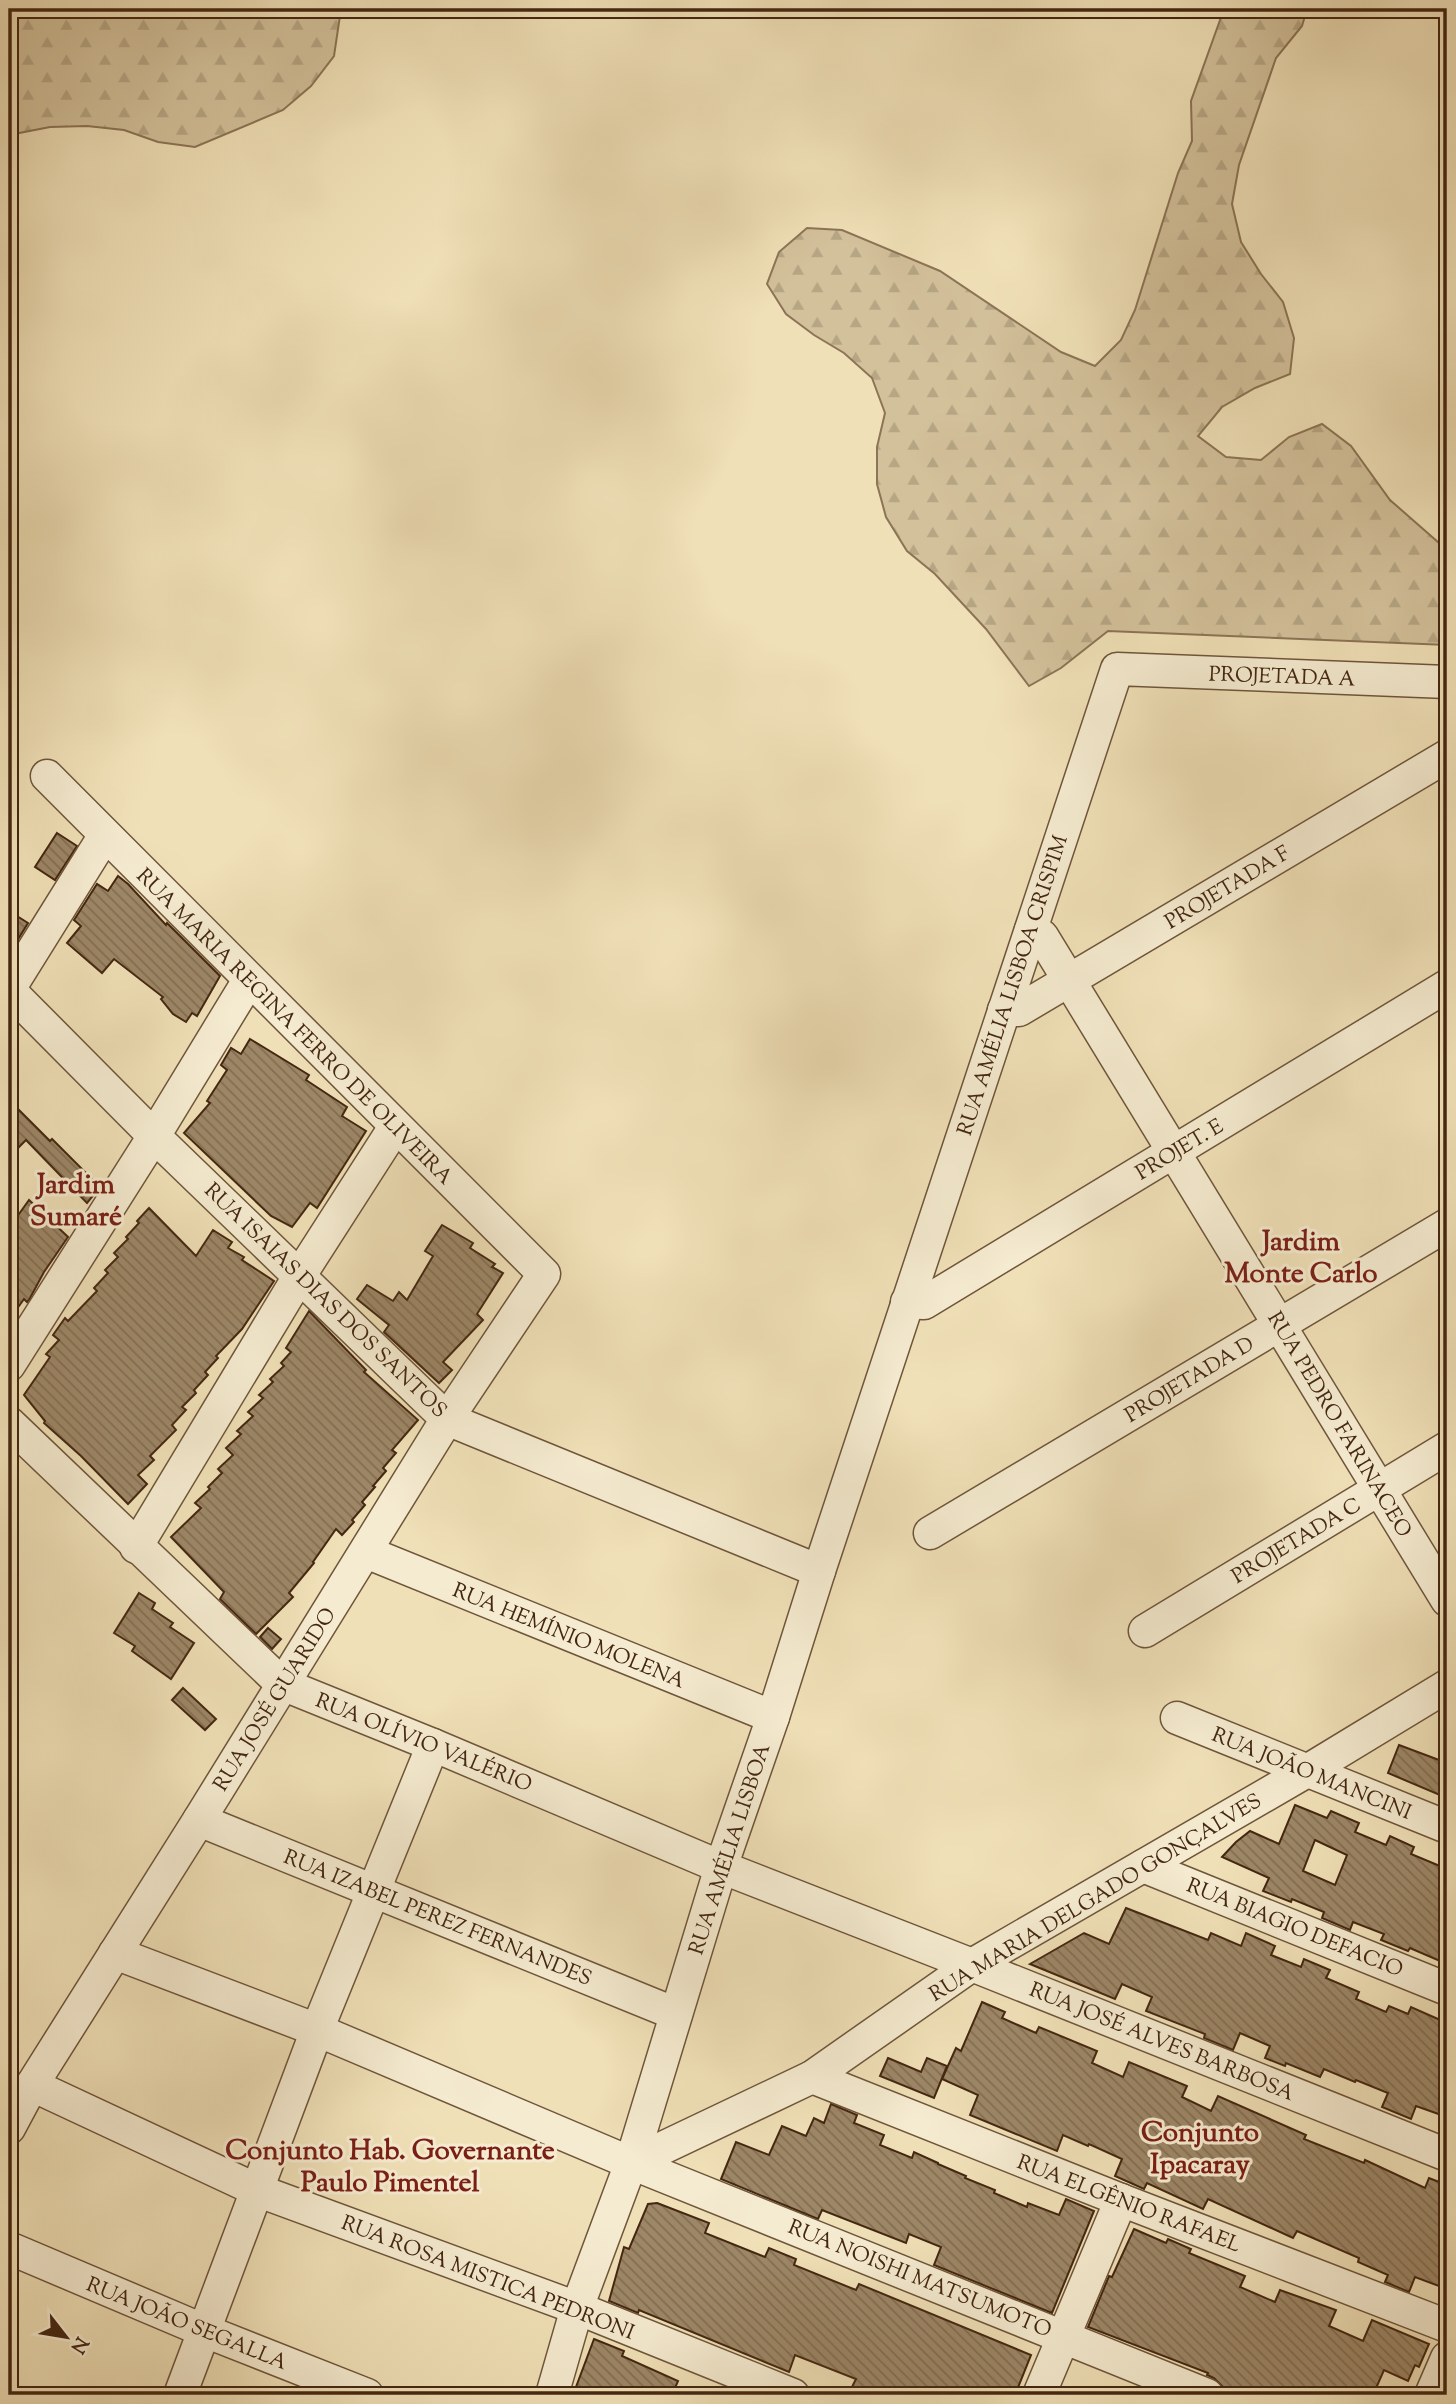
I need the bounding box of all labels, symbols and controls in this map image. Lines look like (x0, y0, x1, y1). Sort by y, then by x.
street label: PROJETADA A (1208, 660, 1356, 696)
street label: RUA AMÉLIA LISBOA CRISPIM (951, 831, 1077, 1140)
street label: PROJETADA F (1160, 839, 1297, 938)
street label: RUA MARIA REGINA FERRO DE OLIVEIRA (128, 862, 459, 1193)
street label: PROJET. E (1130, 1113, 1230, 1189)
district label: Jardim Sumaré (30, 1166, 122, 1238)
street label: RUA ISAIAS DIAS DOS SANTOS (196, 1177, 453, 1426)
district label: Jardim Monte Carlo (1224, 1223, 1378, 1295)
street label: RUA PEDRO FARINACEO (1259, 1306, 1418, 1544)
street label: PROJETADA D (1120, 1330, 1260, 1431)
street label: PROJETADA C (1227, 1491, 1368, 1592)
street label: RUA HEMÍNIO MOLENA (447, 1576, 689, 1697)
street label: RUA JOSÉ GUARIDO (207, 1602, 344, 1798)
street label: RUA OLÍVIO VALÉRIO (310, 1687, 536, 1801)
street label: RUA JOÃO MANCINI (1207, 1721, 1416, 1829)
street label: RUA AMÉLIA LISBOA (683, 1740, 779, 1959)
street label: RUA MARIA DELGADO GONÇALVES (924, 1787, 1268, 2010)
street label: RUA IZABEL PEREZ FERNANDES (279, 1843, 596, 1995)
street label: RUA BIAGIO DEFACIO (1181, 1872, 1407, 1986)
street label: RUA JOSÉ ALVES BARBOSA (1024, 1976, 1298, 2110)
district label: Conjunto Ipacaray (1141, 2114, 1259, 2186)
district label: Conjunto Hab. Governante Paulo Pimentel (225, 2132, 555, 2204)
street label: RUA ELGÊNIO RAFAEL (1012, 2148, 1245, 2262)
street label: RUA ROSA MISTICA PEDRONI (336, 2209, 638, 2349)
street label: RUA NOISHI MATSUMOTO (783, 2213, 1056, 2347)
street label: RUA JOÃO SEGALLA (81, 2271, 291, 2379)
north arrow (32, 2302, 102, 2372)
text: N (63, 2331, 94, 2358)

